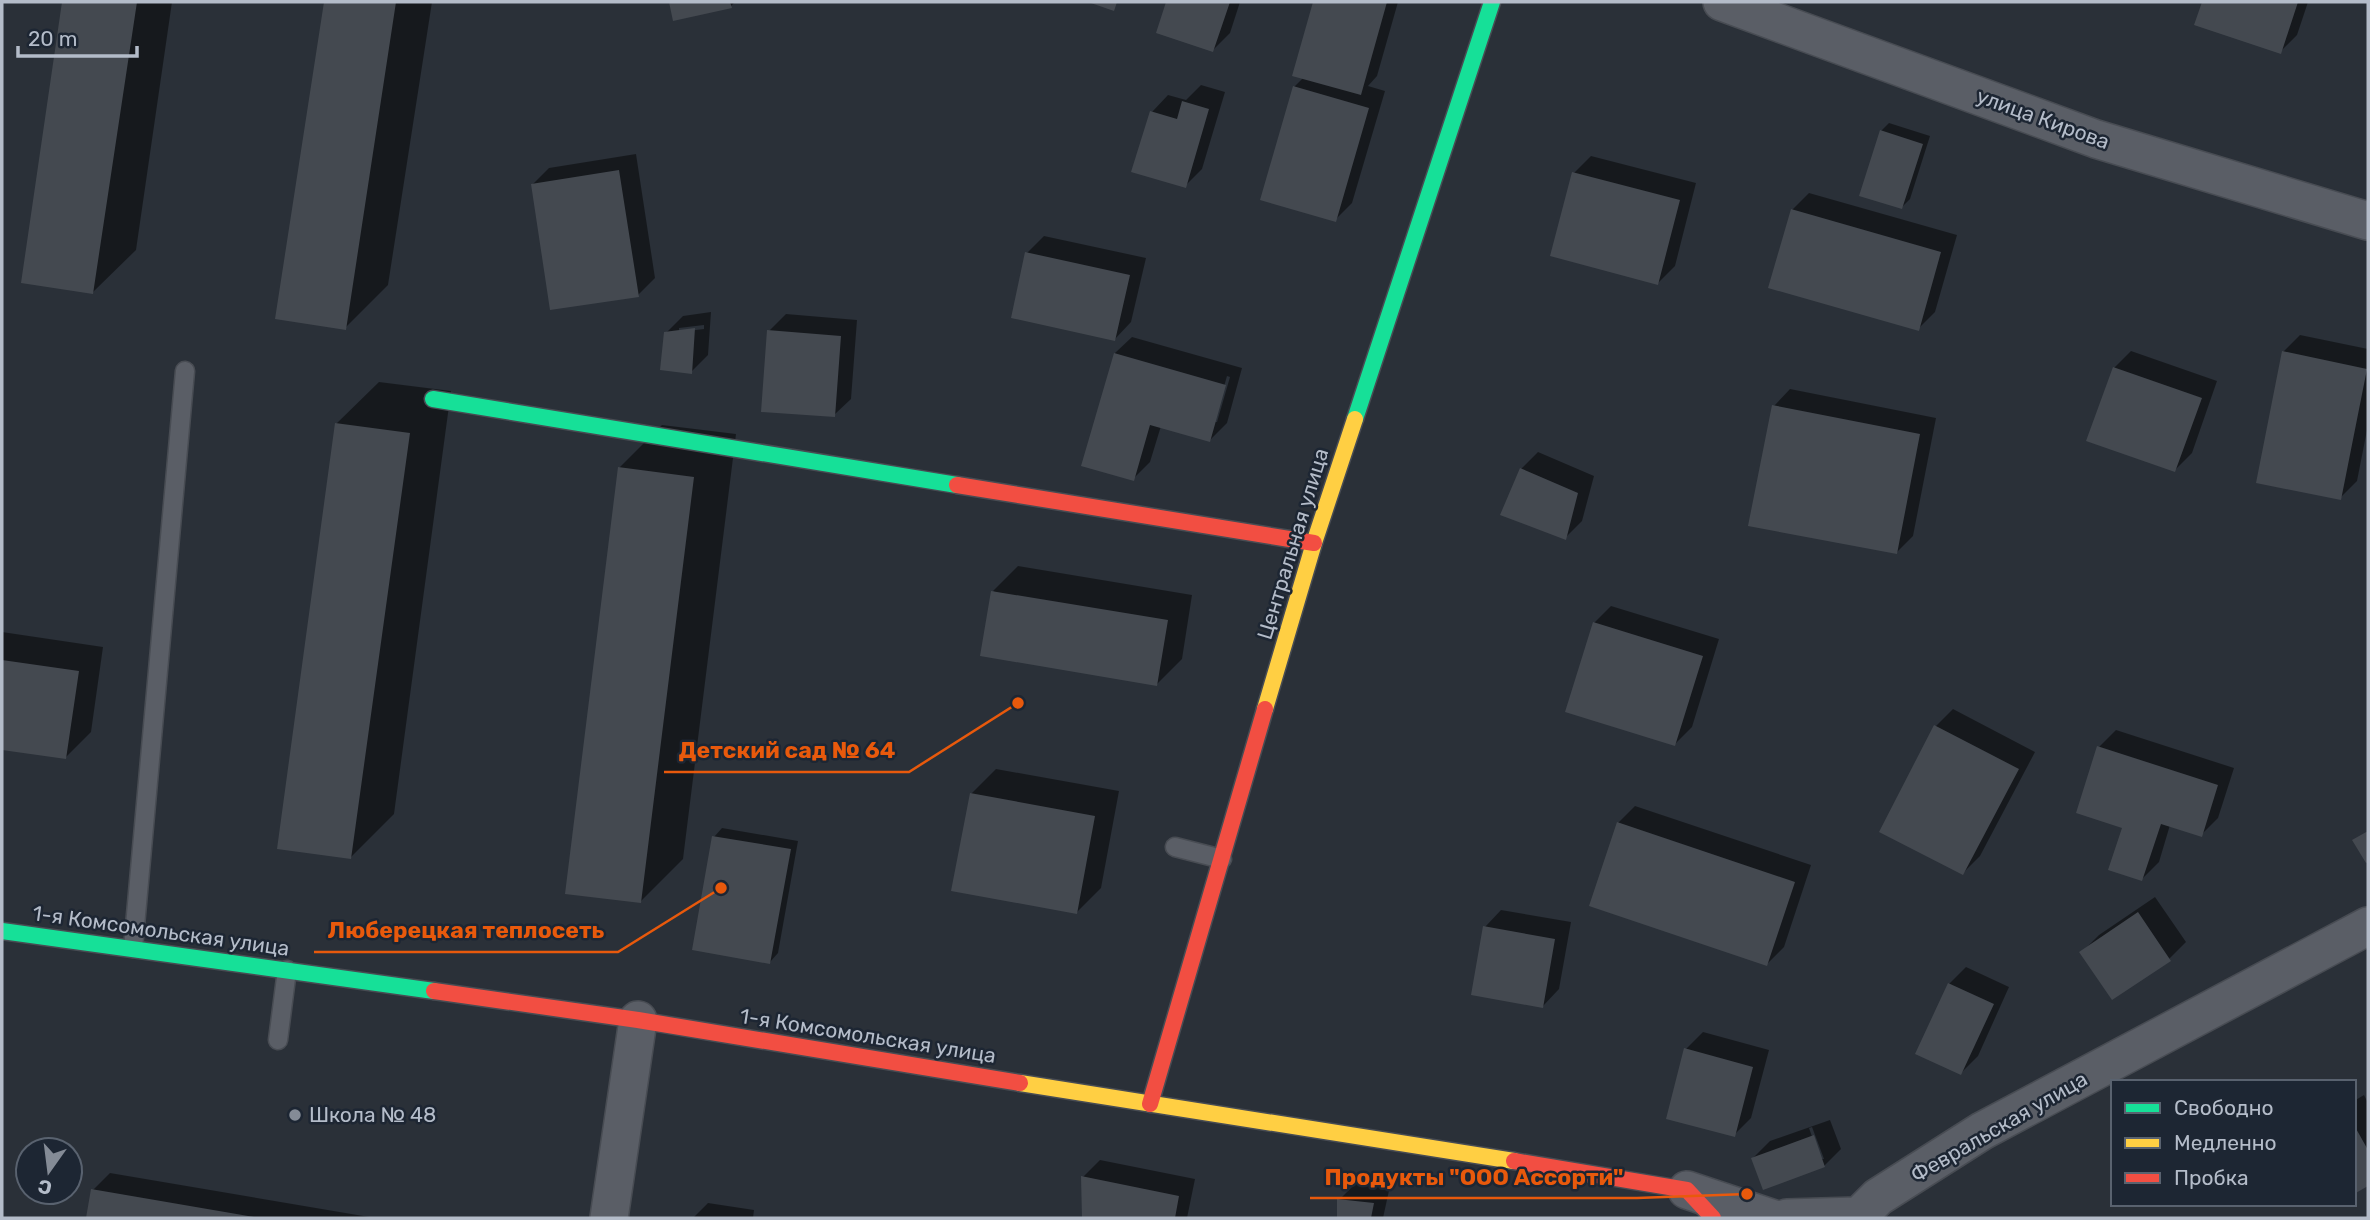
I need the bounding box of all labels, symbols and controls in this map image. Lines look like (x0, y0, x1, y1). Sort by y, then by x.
scale bar (18, 14, 136, 58)
text: 20 m (28, 26, 77, 51)
street label: улица Кирова (1973, 83, 2113, 154)
street label: Центральная улица (1252, 445, 1334, 643)
callout: Детский сад № 64 (664, 728, 909, 772)
text: Детский сад № 64 (679, 736, 895, 764)
street label: 1-я Комсомольская улица (31, 900, 291, 961)
callout: Люберецкая теплосеть (314, 908, 618, 952)
text: Люберецкая теплосеть (328, 916, 605, 944)
street label: 1-я Комсомольская улица (738, 1003, 998, 1068)
street label: Февральская улица (1906, 1066, 2092, 1187)
legend (2111, 1080, 2356, 1206)
text: Свободно (2174, 1095, 2274, 1120)
place label: Школа № 48 (309, 1102, 436, 1127)
marker: Школа № 48 (287, 1107, 303, 1123)
text: Медленно (2174, 1130, 2277, 1155)
north arrow (14, 1136, 84, 1206)
callout: Продукты "ООО Ассорти" (1310, 1154, 1637, 1198)
text: Продукты "ООО Ассорти" (1325, 1163, 1624, 1191)
text: Пробка (2174, 1165, 2249, 1190)
text: С (36, 1174, 54, 1200)

